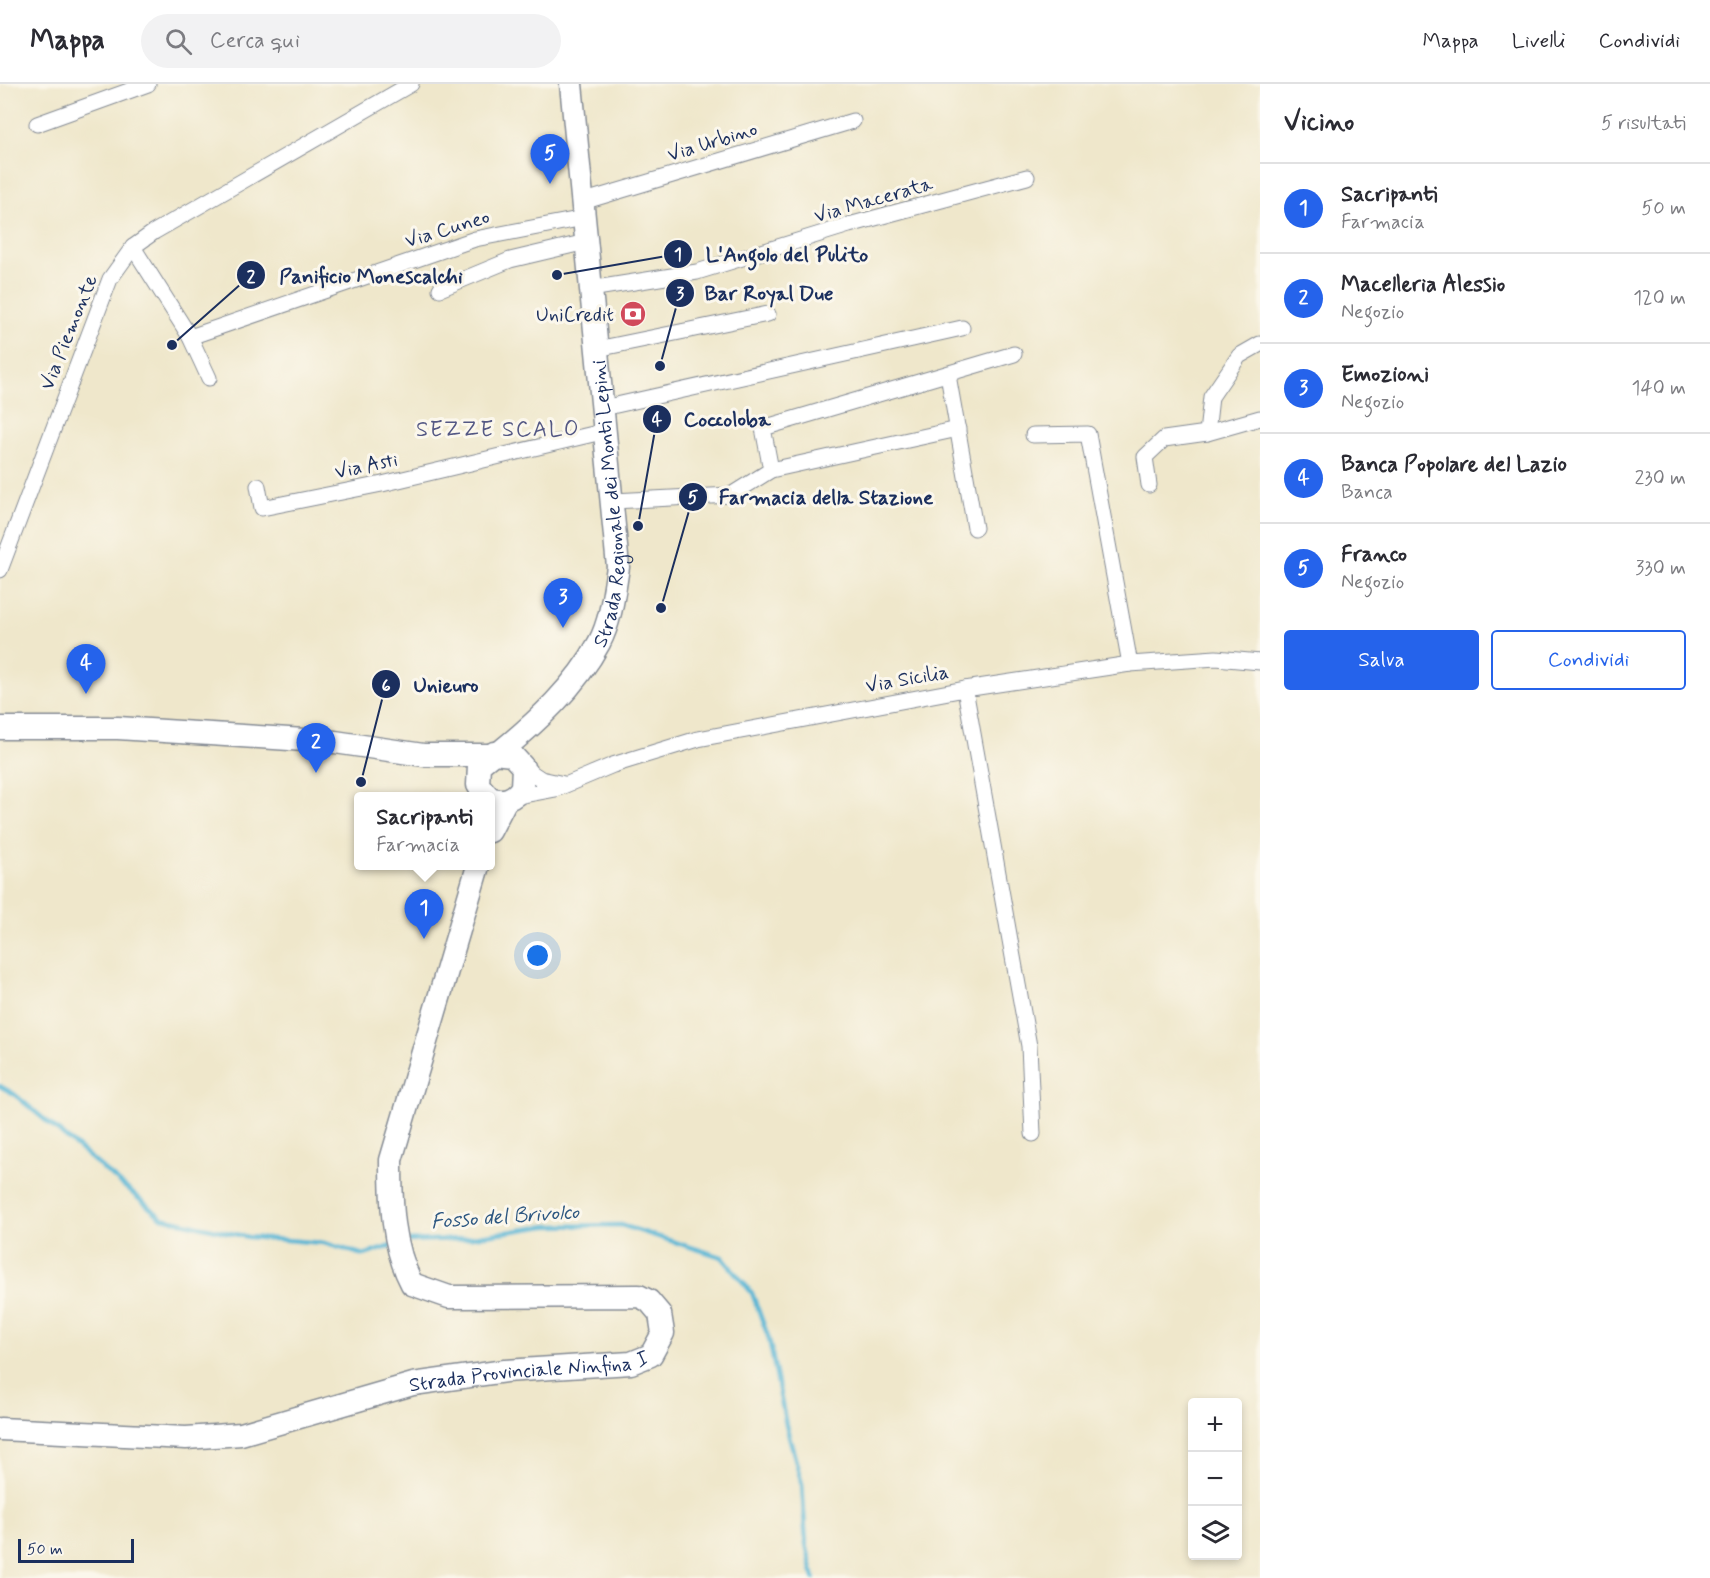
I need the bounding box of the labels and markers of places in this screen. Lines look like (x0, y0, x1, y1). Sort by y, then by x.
pin: 5 (530, 135, 570, 184)
callout: L'Angolo del Pulito (663, 234, 881, 273)
callout: Panificio Monescalchi (236, 256, 476, 295)
callout: Bar Royal Due (665, 273, 843, 312)
bank icon: UniCredit (618, 299, 648, 329)
place label: UniCredit (536, 302, 614, 329)
callout: Coccoloba (642, 400, 783, 439)
callout: Farmacia della Stazione (678, 477, 945, 516)
pin: 3 (544, 578, 582, 628)
pin: 4 (66, 644, 106, 694)
callout: Unieuro (371, 665, 490, 704)
pin: 2 (296, 724, 336, 773)
pin: 1 (404, 890, 444, 939)

